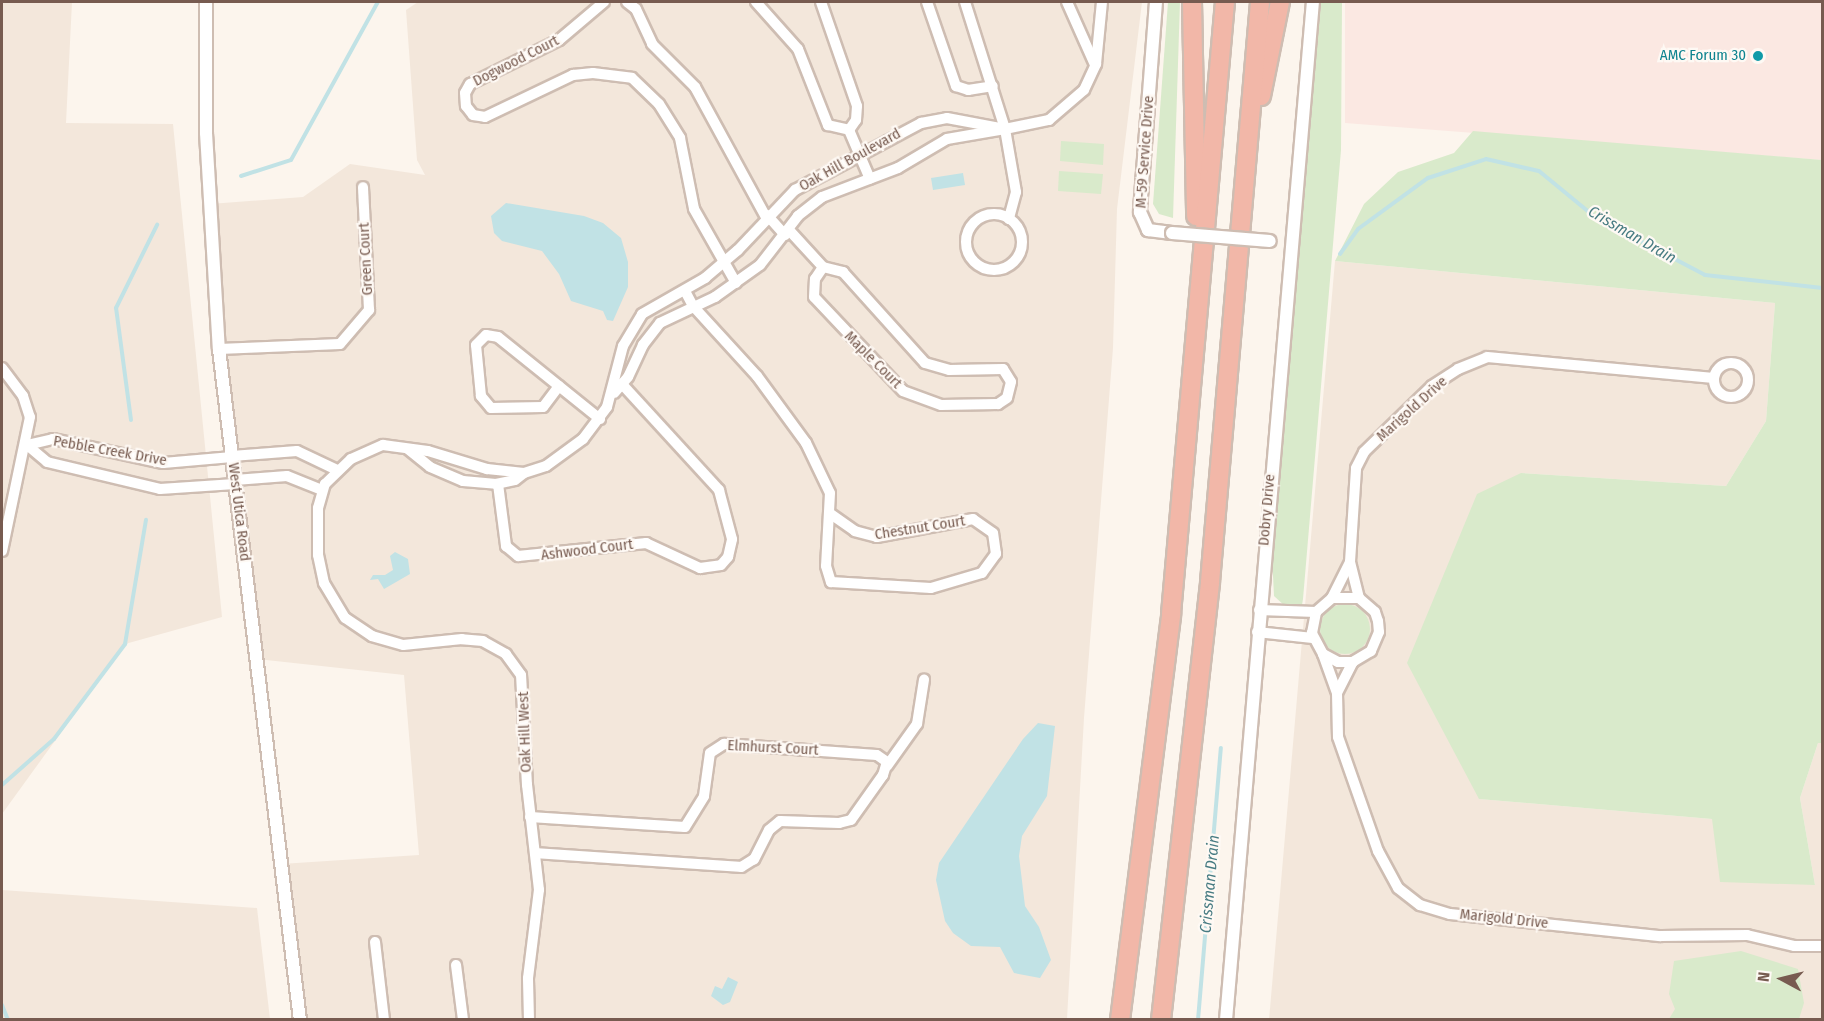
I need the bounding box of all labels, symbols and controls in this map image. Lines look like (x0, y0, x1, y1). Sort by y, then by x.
street label: Dogwood Court (470, 32, 562, 90)
place label: AMC Forum 30 (1660, 47, 1746, 65)
marker: AMC Forum 30 (1751, 49, 1765, 63)
street label: M-59 Service Drive (1132, 95, 1158, 209)
street label: Oak Hill Boulevard (796, 125, 904, 195)
water label: Crissman Drain (1585, 202, 1679, 268)
street label: Green Court (355, 222, 377, 296)
street label: Maple Court (840, 327, 906, 393)
street label: Marigold Drive (1373, 373, 1451, 445)
street label: Pebble Creek Drive (52, 432, 168, 470)
street label: West Utica Road (224, 462, 254, 562)
street label: Dobry Drive (1255, 473, 1279, 547)
street label: Chestnut Court (873, 512, 967, 544)
street label: Ashwood Court (540, 535, 634, 565)
street label: Oak Hill West (515, 691, 535, 773)
street label: Elmhurst Court (727, 737, 819, 759)
water label: Crissman Drain (1196, 834, 1224, 934)
street label: Marigold Drive (1459, 905, 1549, 933)
north arrow (1752, 949, 1812, 1009)
text: N (1754, 971, 1774, 983)

